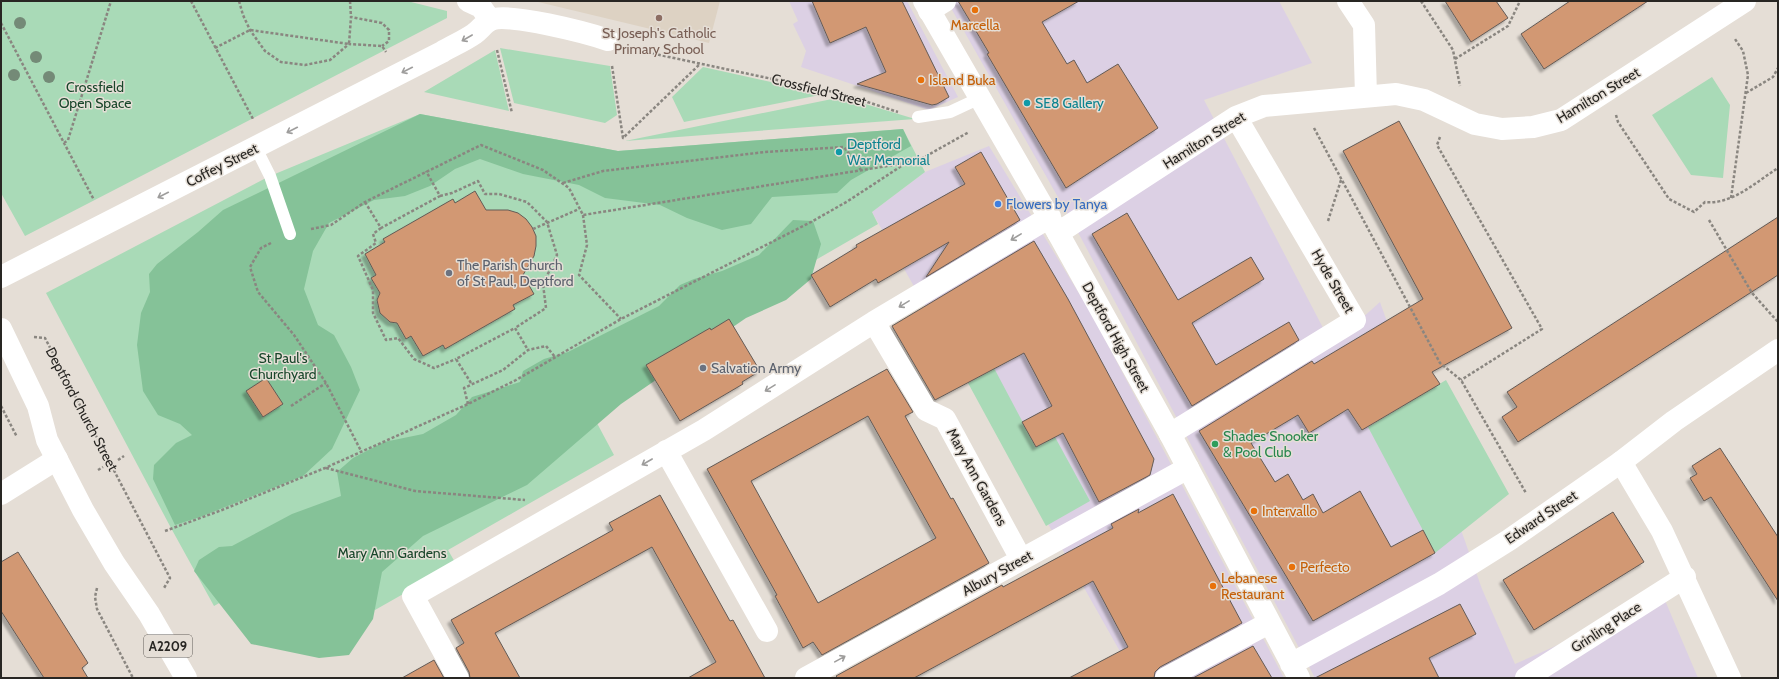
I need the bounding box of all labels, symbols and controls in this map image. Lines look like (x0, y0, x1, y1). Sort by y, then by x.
marker: Marcella (970, 5, 980, 15)
marker: St Joseph's Catholic Primary School (654, 13, 664, 23)
place label: Marcella (951, 16, 1000, 34)
place label: St Joseph's Catholic Primary School (602, 24, 716, 58)
one-way arrow (461, 34, 473, 42)
street label: Hamilton Street (1553, 63, 1643, 127)
one-way arrow (401, 67, 413, 74)
street label: Crossfield Street (770, 70, 868, 111)
place label: Island Buka (929, 71, 996, 89)
marker: Island Buka (916, 75, 926, 85)
park label: Crossfield Open Space (59, 78, 131, 112)
place label: SE8 Gallery (1035, 94, 1104, 112)
marker: SE8 Gallery (1022, 98, 1032, 108)
street label: Hamilton Street (1159, 107, 1249, 173)
one-way arrow (286, 126, 298, 134)
place label: Deptford War Memorial (847, 135, 930, 169)
street label: Coffey Street (183, 139, 261, 191)
marker: Deptford War Memorial (834, 147, 844, 157)
one-way arrow (157, 192, 169, 199)
place label: Flowers by Tanya (1006, 195, 1108, 213)
marker: Flowers by Tanya (993, 199, 1003, 209)
one-way arrow (1010, 234, 1022, 242)
street label: Hyde Street (1308, 246, 1359, 316)
place label: The Parish Church of St Paul, Deptford (457, 256, 573, 290)
marker: The Parish Church of St Paul, Deptford (444, 268, 454, 278)
street label: Deptford High Street (1078, 279, 1154, 396)
one-way arrow (898, 300, 910, 308)
street label: Deptford Church Street (42, 344, 122, 474)
park label: St Paul's Churchyard (249, 349, 317, 383)
place label: Salvation Army (711, 359, 801, 377)
marker: Salvation Army (698, 363, 708, 373)
one-way arrow (765, 383, 776, 392)
street label: Mary Ann Gardens (943, 425, 1011, 529)
place label: Shades Snooker & Pool Club (1223, 427, 1319, 461)
marker: Shades Snooker & Pool Club (1210, 439, 1220, 449)
one-way arrow (641, 458, 653, 466)
street label: Edward Street (1501, 486, 1581, 548)
place label: Intervallo (1262, 502, 1317, 520)
marker: Intervallo (1249, 506, 1259, 516)
park label: Mary Ann Gardens (337, 544, 447, 562)
street label: Albury Street (959, 546, 1036, 600)
place label: Perfecto (1300, 558, 1350, 576)
marker: Perfecto (1287, 562, 1297, 572)
place label: Lebanese Restaurant (1221, 569, 1285, 603)
marker: Lebanese Restaurant (1208, 581, 1218, 591)
street label: Grinling Place (1567, 598, 1645, 656)
road number: A2209 (144, 635, 192, 657)
one-way arrow (834, 655, 846, 663)

